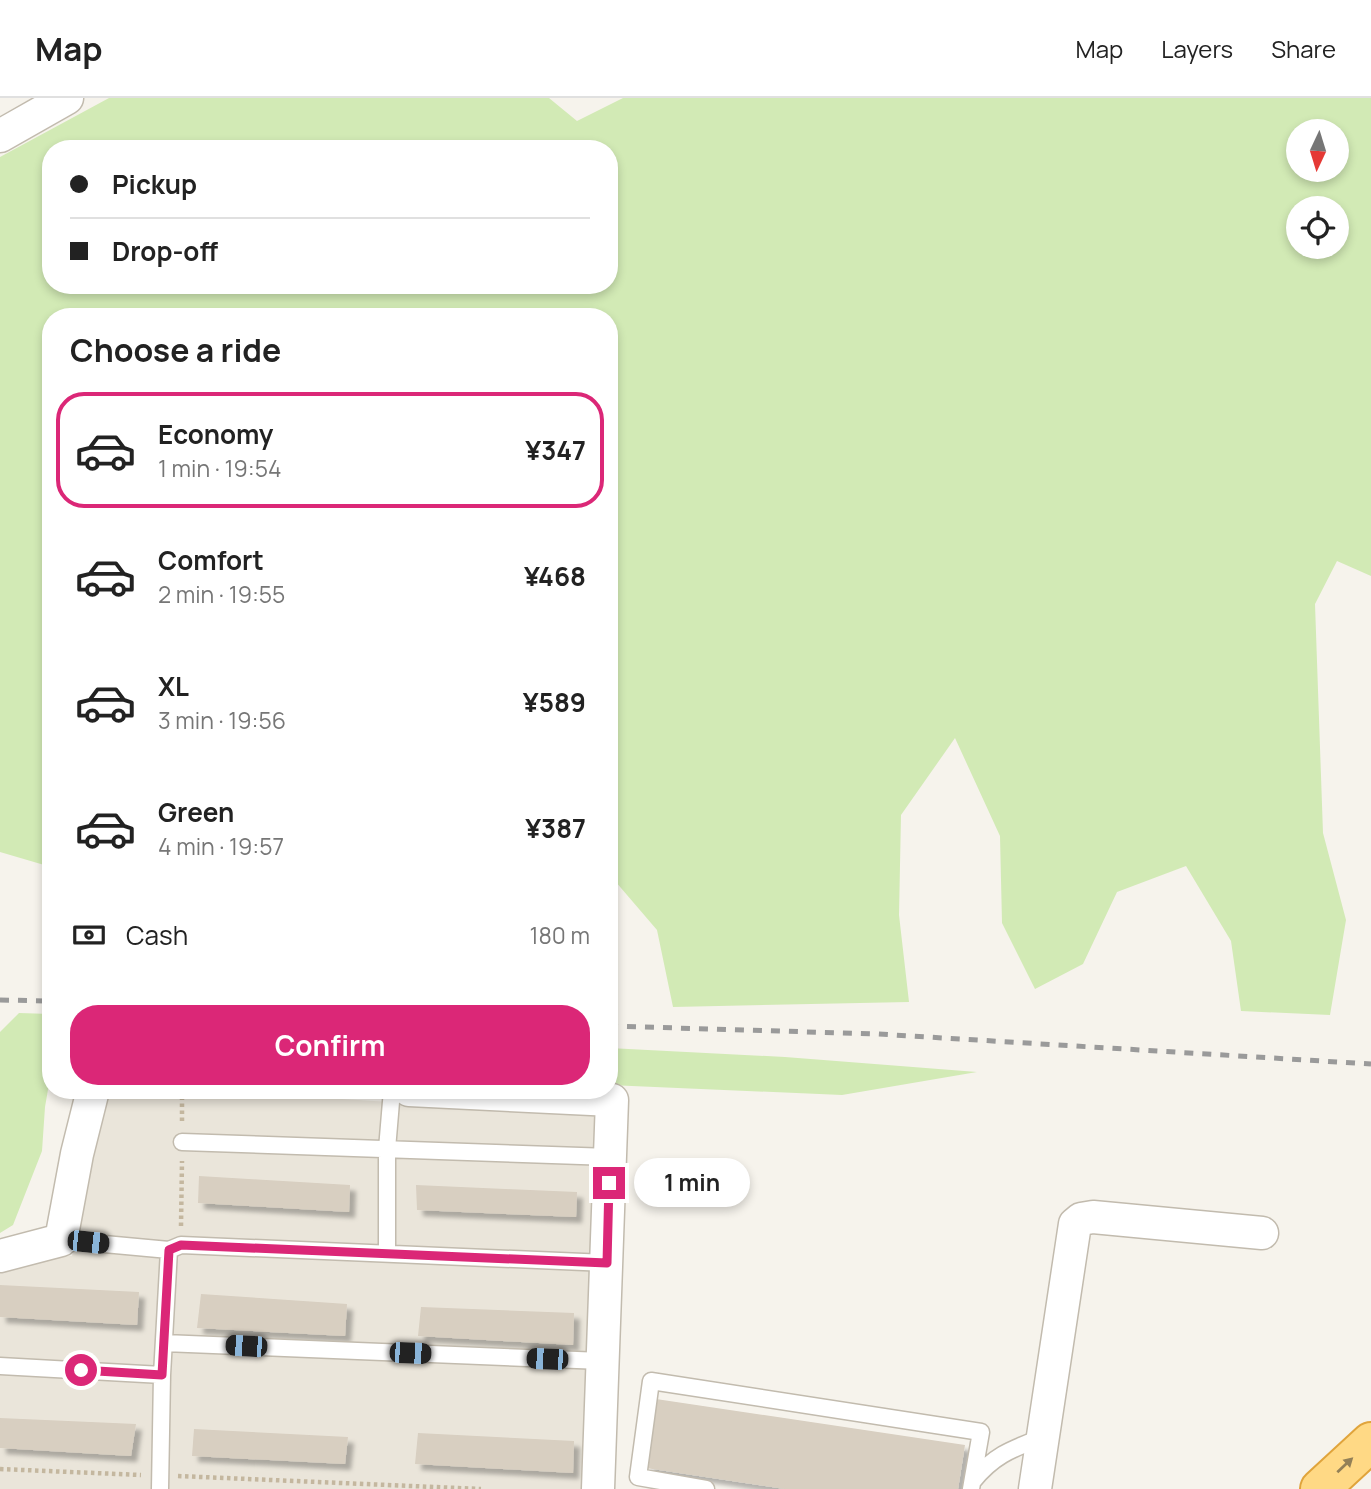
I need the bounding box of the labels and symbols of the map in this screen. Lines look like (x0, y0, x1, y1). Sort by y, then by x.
north arrow (1286, 119, 1349, 182)
callout: 1 min (634, 1158, 749, 1208)
route end (593, 1167, 625, 1199)
car (67, 1229, 110, 1255)
car (225, 1334, 268, 1358)
car (389, 1342, 432, 1364)
car (526, 1348, 569, 1370)
route start (65, 1354, 97, 1386)
one-way arrow (1336, 1458, 1353, 1474)

